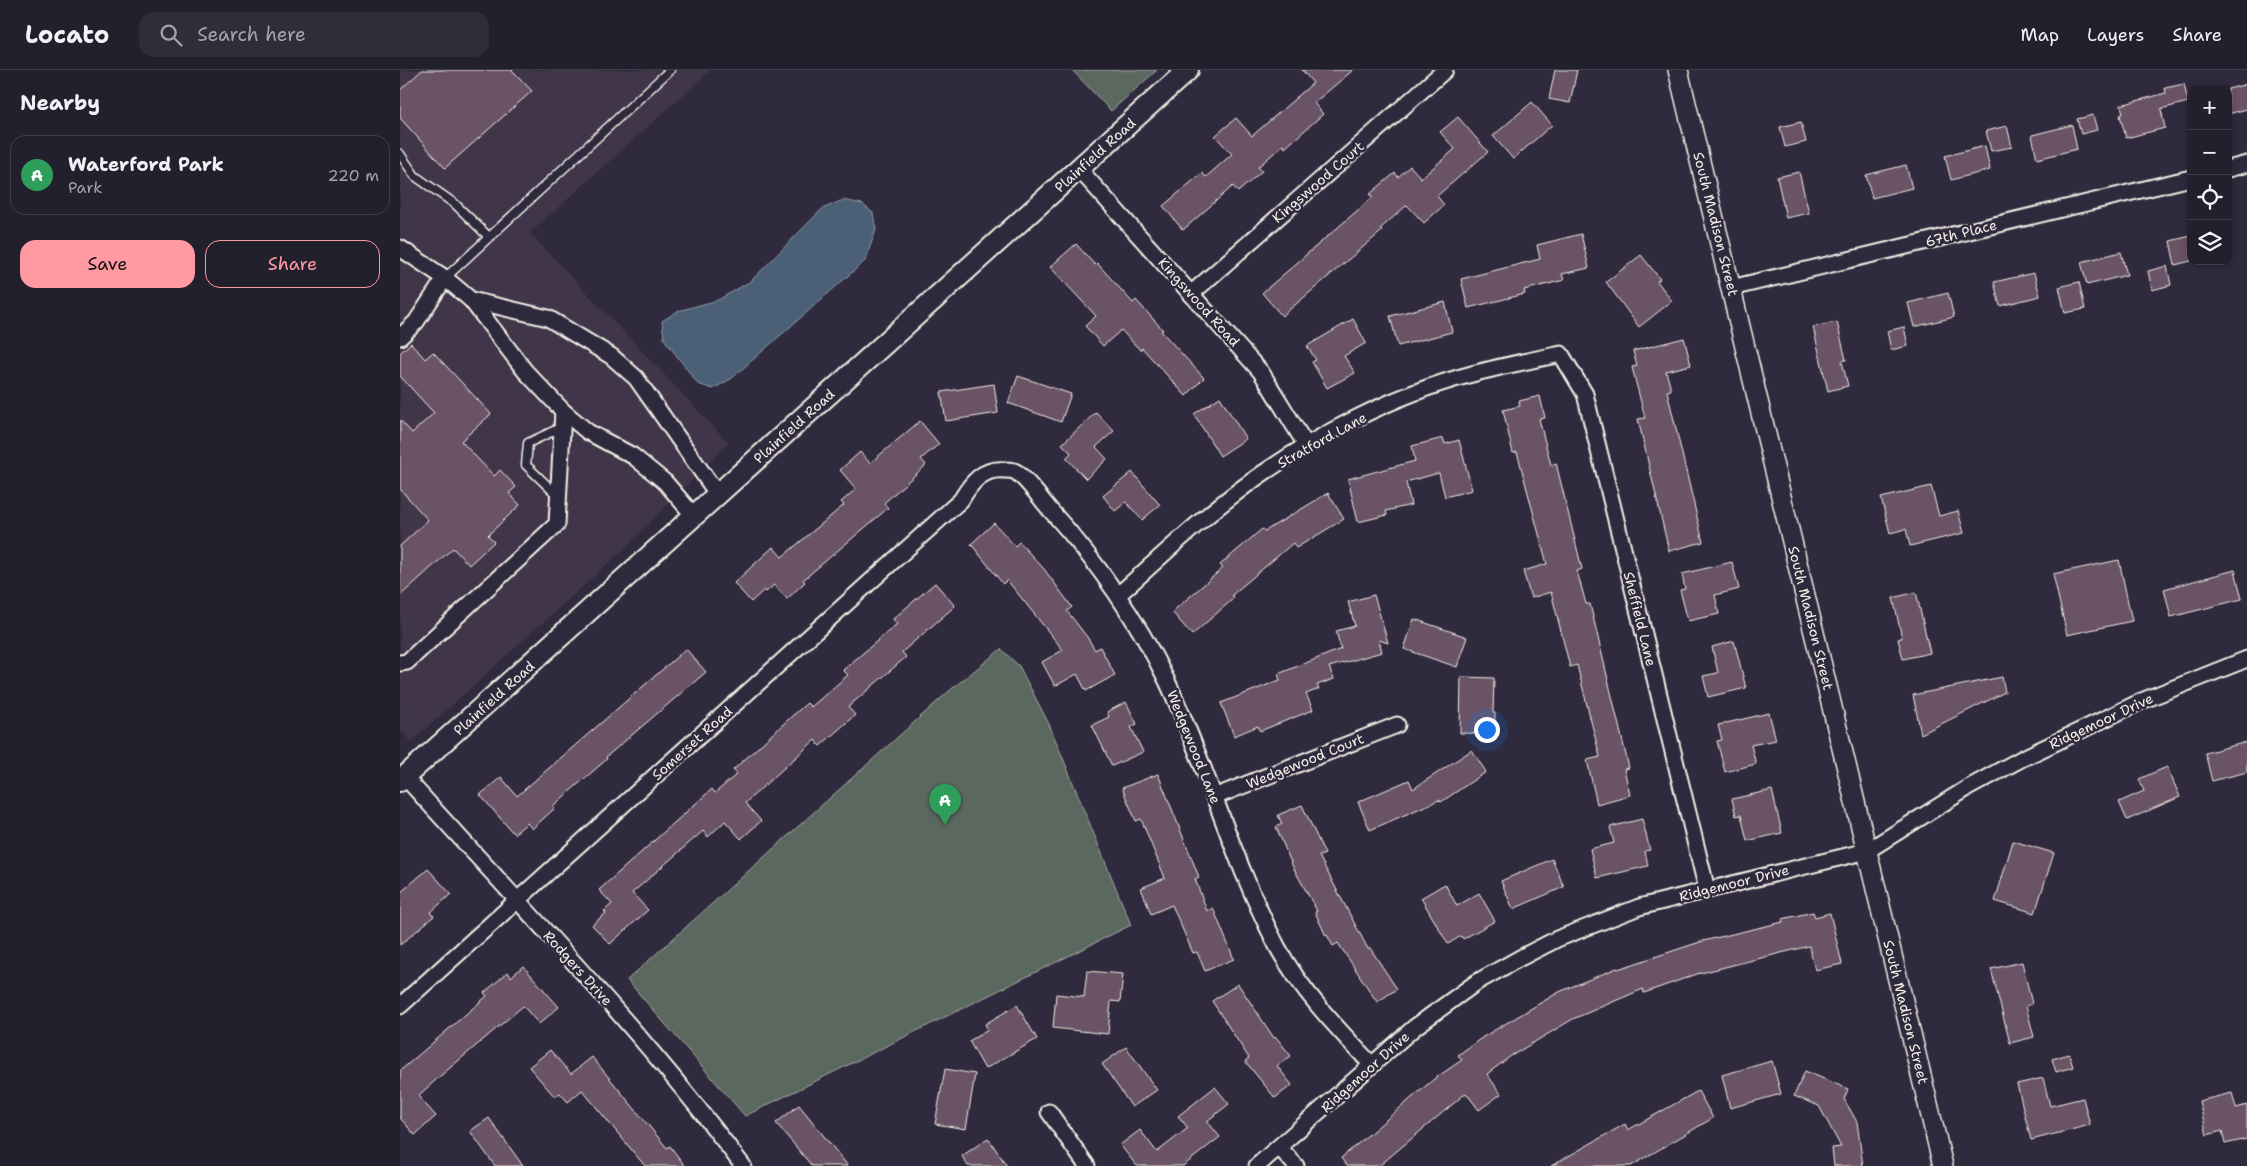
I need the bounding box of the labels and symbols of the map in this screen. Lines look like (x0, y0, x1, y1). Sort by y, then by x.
street label: Plainfield Road (1051, 114, 1139, 196)
street label: Kingswood Court (1268, 137, 1368, 227)
street label: South Madison Street (1689, 150, 1743, 298)
street label: 67th Place (1923, 215, 1999, 251)
street label: Kingswood Road (1154, 254, 1244, 350)
street label: Plainfield Road (750, 385, 838, 467)
street label: Stratford Lane (1274, 408, 1370, 472)
street label: South Madison Street (1784, 544, 1838, 692)
street label: Sheffield Lane (1620, 570, 1660, 668)
street label: Plainfield Road (450, 657, 538, 739)
street label: Wedgewood Lane (1163, 688, 1225, 807)
street label: Ridgemoor Drive (2046, 689, 2156, 753)
street label: Somerset Road (648, 702, 736, 784)
your location (1474, 717, 1500, 743)
street label: Wedgewood Court (1244, 729, 1366, 793)
pin: A (929, 784, 961, 825)
street label: Ridgemoor Drive (1677, 861, 1791, 905)
street label: Rodgers Drive (540, 927, 616, 1009)
street label: South Madison Street (1879, 938, 1933, 1086)
street label: Ridgemoor Drive (1317, 1027, 1413, 1116)

